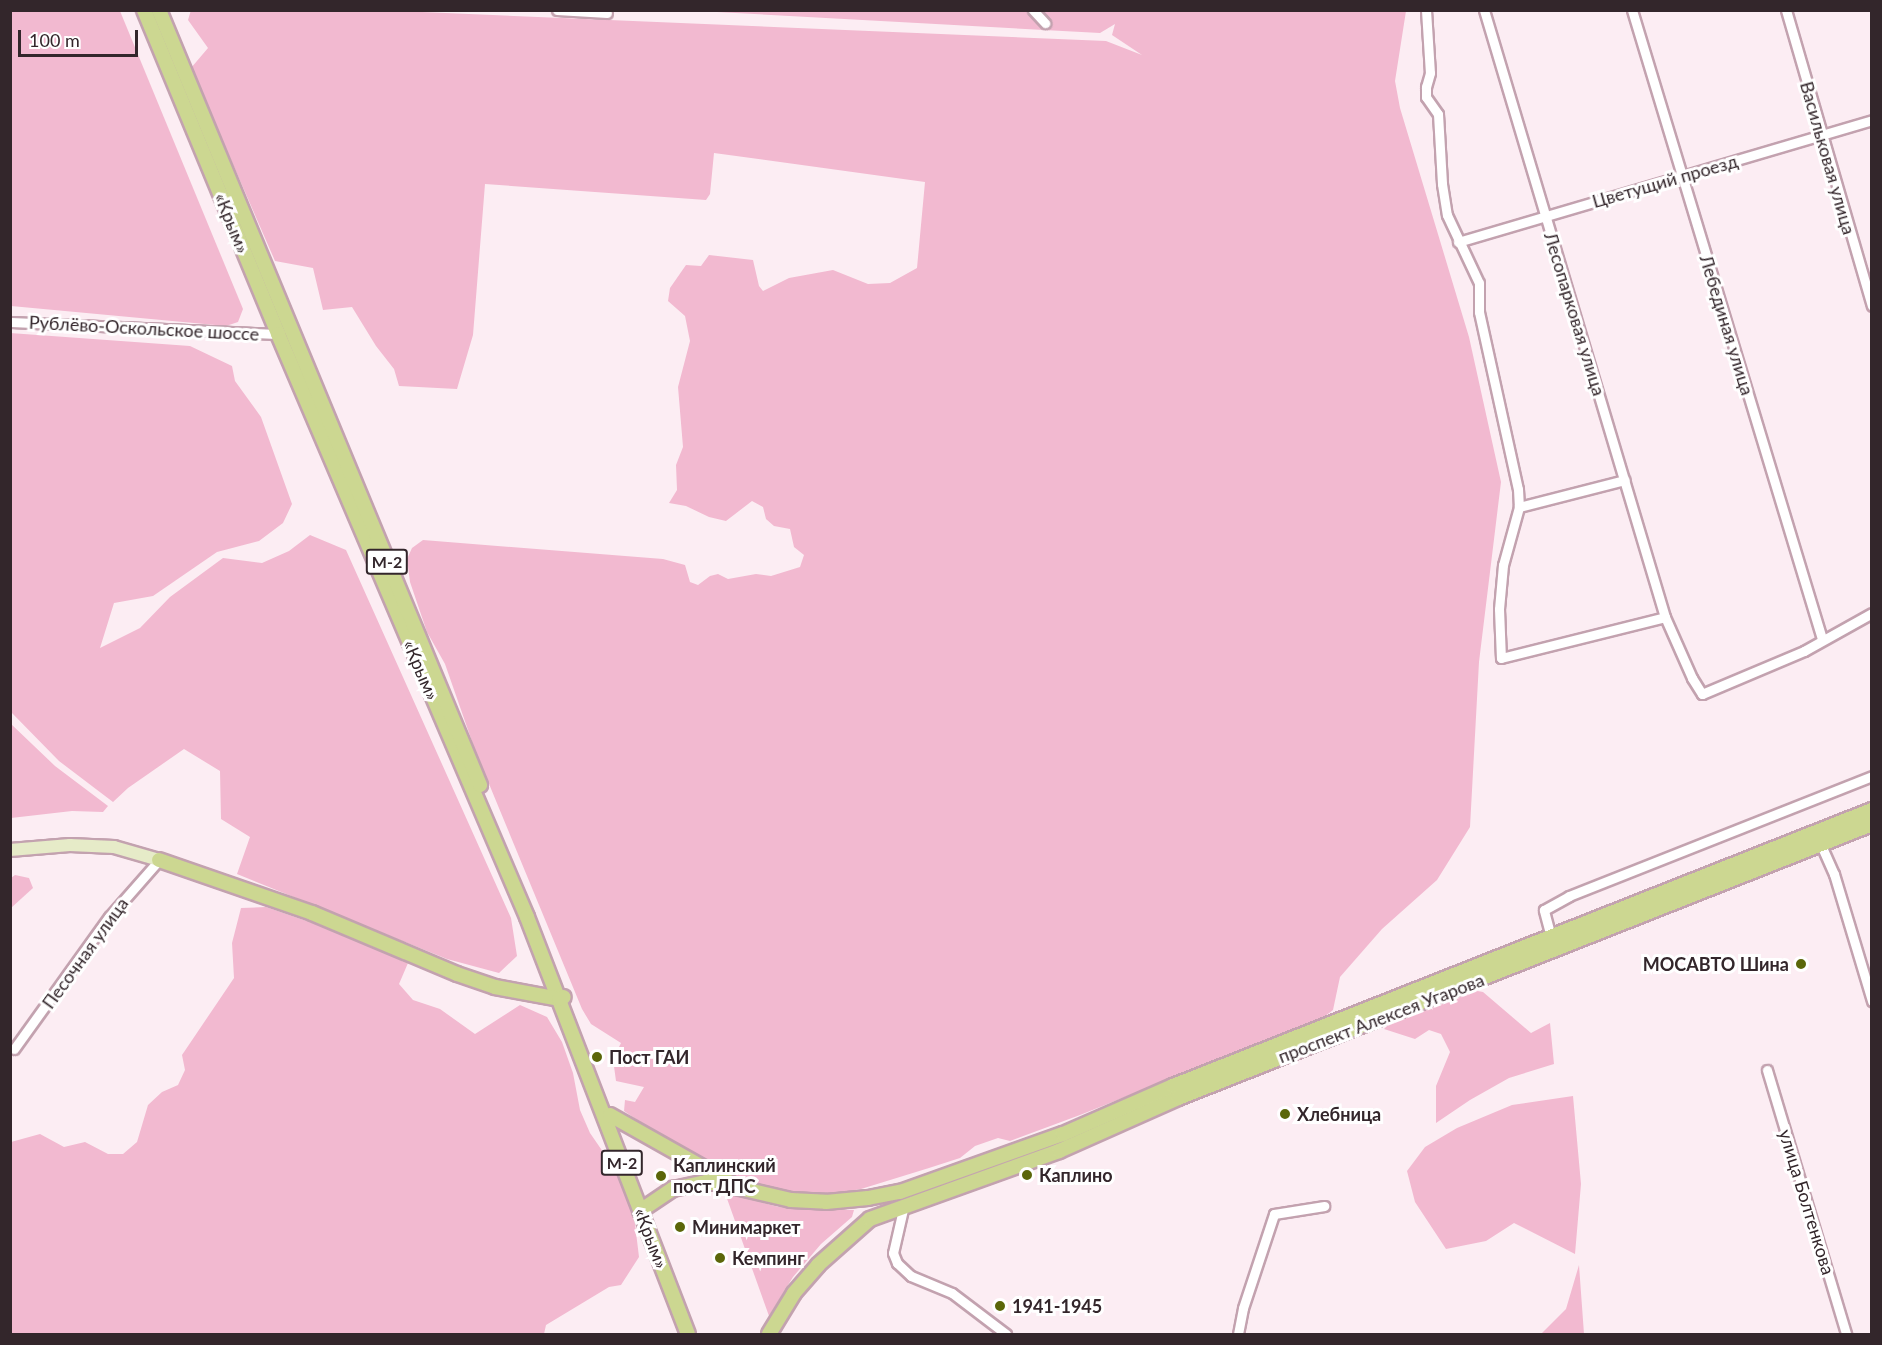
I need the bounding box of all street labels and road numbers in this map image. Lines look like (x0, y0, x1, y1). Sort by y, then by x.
street label: Васильковая улица (1796, 79, 1860, 237)
street label: Цветущий проезд (1590, 150, 1740, 212)
street label: «Крым» (210, 190, 254, 256)
street label: Лесопарковая улица (1540, 230, 1610, 398)
street label: Лебединая улица (1695, 252, 1759, 398)
street label: Рублёво-Оскольское шоссе (28, 311, 260, 345)
road number: М-2 (364, 549, 410, 575)
street label: «Крым» (399, 637, 443, 703)
street label: Песочная улица (37, 893, 133, 1013)
street label: проспект Алексея Угарова (1275, 969, 1487, 1067)
street label: улица Болтенкова (1775, 1127, 1839, 1277)
road number: М-2 (600, 1150, 644, 1176)
street label: «Крым» (630, 1205, 672, 1271)

